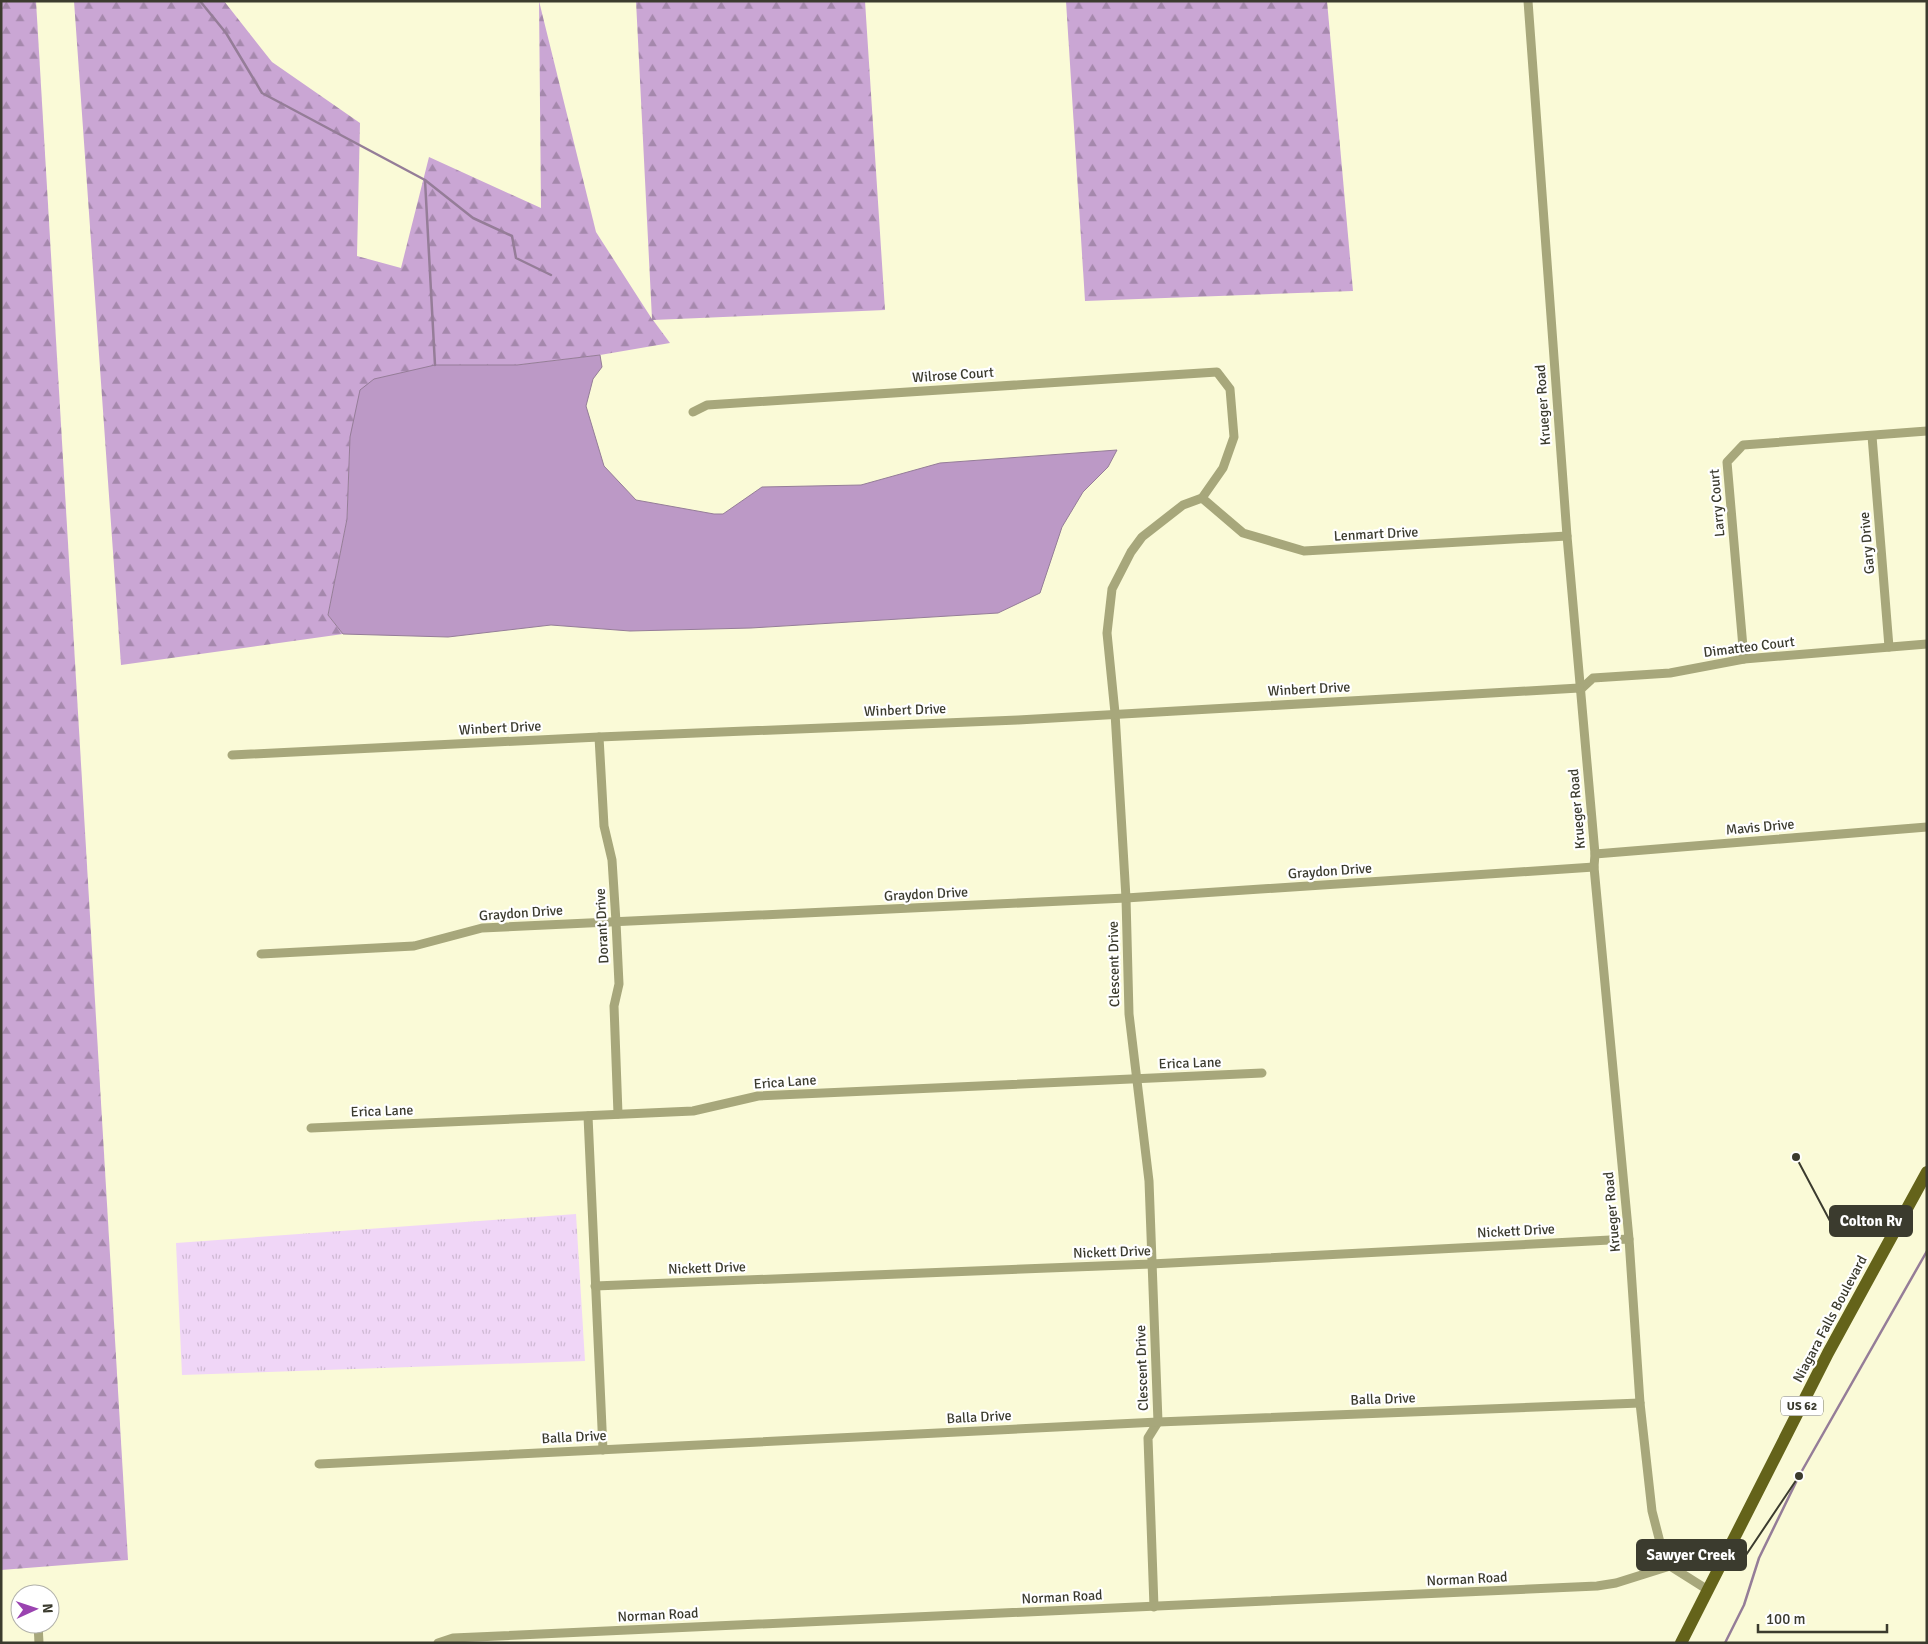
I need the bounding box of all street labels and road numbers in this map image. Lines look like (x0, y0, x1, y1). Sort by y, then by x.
street label: Wilrose Court (912, 364, 994, 386)
street label: Krueger Road (1532, 364, 1554, 446)
street label: Larry Court (1706, 468, 1728, 538)
street label: Gary Drive (1856, 511, 1878, 575)
street label: Lenmart Drive (1333, 523, 1419, 545)
street label: Dimatteo Court (1702, 633, 1796, 661)
street label: Winbert Drive (1267, 678, 1351, 700)
street label: Winbert Drive (863, 700, 947, 720)
street label: Winbert Drive (458, 717, 542, 739)
street label: Krueger Road (1565, 768, 1589, 850)
street label: Mavis Drive (1725, 816, 1795, 838)
street label: Graydon Drive (1287, 860, 1373, 882)
street label: Graydon Drive (884, 883, 968, 905)
street label: Dorant Drive (592, 888, 612, 964)
street label: Graydon Drive (478, 902, 564, 924)
street label: Clescent Drive (1105, 921, 1123, 1007)
street label: Erica Lane (1158, 1053, 1222, 1073)
street label: Erica Lane (753, 1071, 817, 1093)
street label: Erica Lane (350, 1101, 414, 1121)
street label: Krueger Road (1600, 1171, 1624, 1253)
street label: Nickett Drive (1477, 1220, 1555, 1242)
street label: Nickett Drive (1073, 1242, 1151, 1262)
street label: Niagara Falls Boulevard (1789, 1253, 1871, 1385)
street label: Nickett Drive (668, 1258, 746, 1278)
street label: Clescent Drive (1132, 1325, 1152, 1411)
street label: Balla Drive (1350, 1389, 1416, 1409)
road number: US 62 (1781, 1396, 1823, 1415)
street label: Balla Drive (946, 1407, 1012, 1427)
street label: Balla Drive (541, 1427, 607, 1447)
street label: Norman Road (1426, 1568, 1508, 1590)
street label: Norman Road (1021, 1586, 1103, 1608)
street label: Norman Road (617, 1604, 699, 1626)

